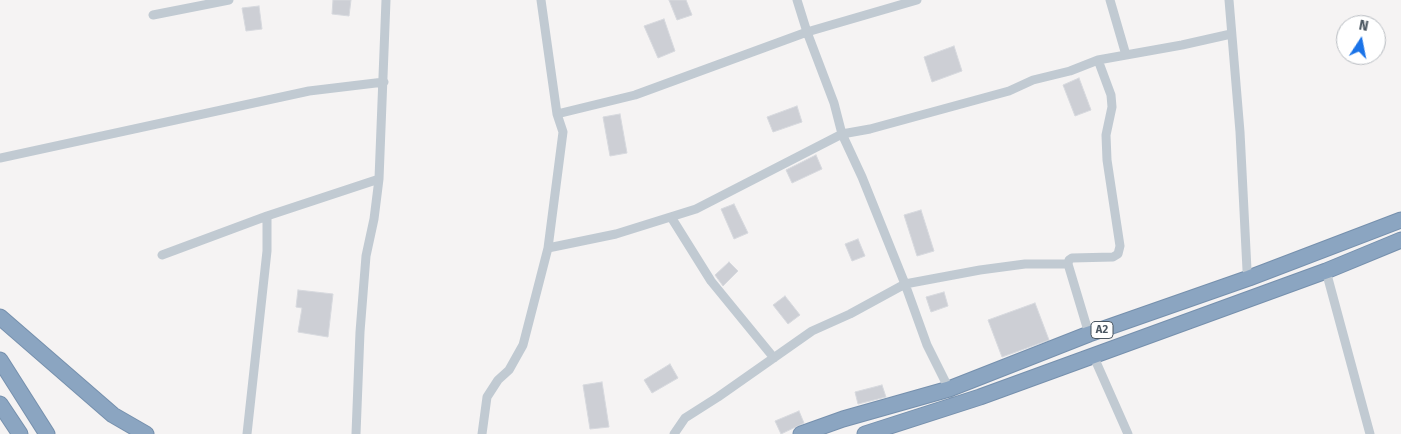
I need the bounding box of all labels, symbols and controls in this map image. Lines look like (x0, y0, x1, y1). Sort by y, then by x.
north arrow (1336, 15, 1386, 65)
text: N (1358, 17, 1370, 35)
road number: A2 (1091, 322, 1113, 338)

